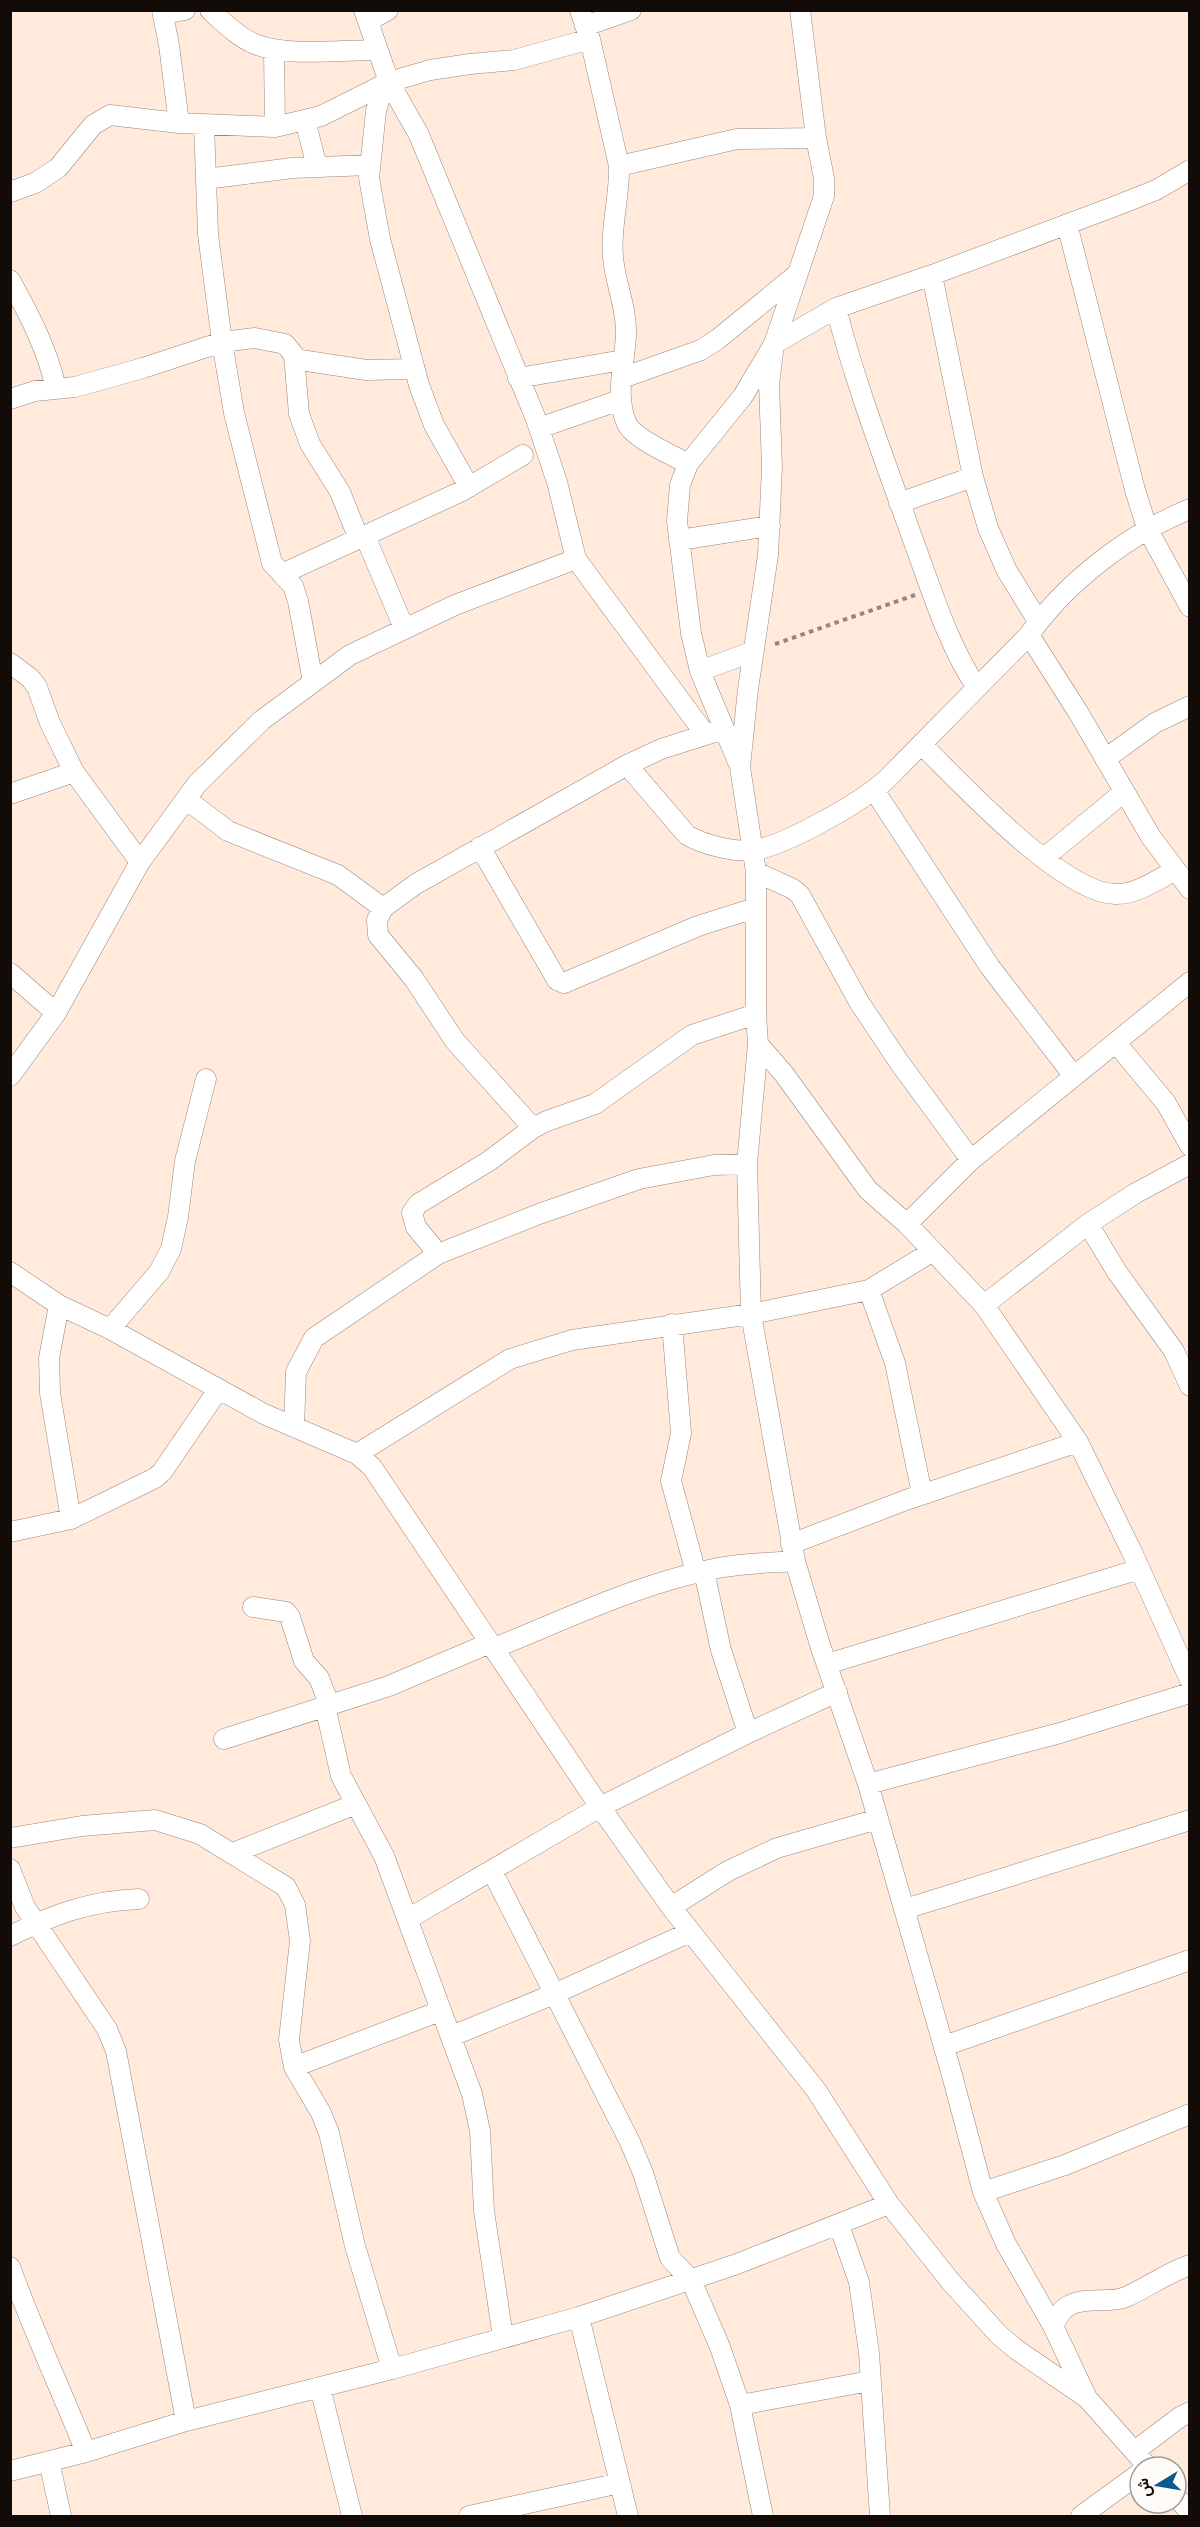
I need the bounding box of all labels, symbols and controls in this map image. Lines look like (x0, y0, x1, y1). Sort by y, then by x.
north arrow (1128, 2455, 1188, 2515)
text: ش (1133, 2477, 1155, 2499)

